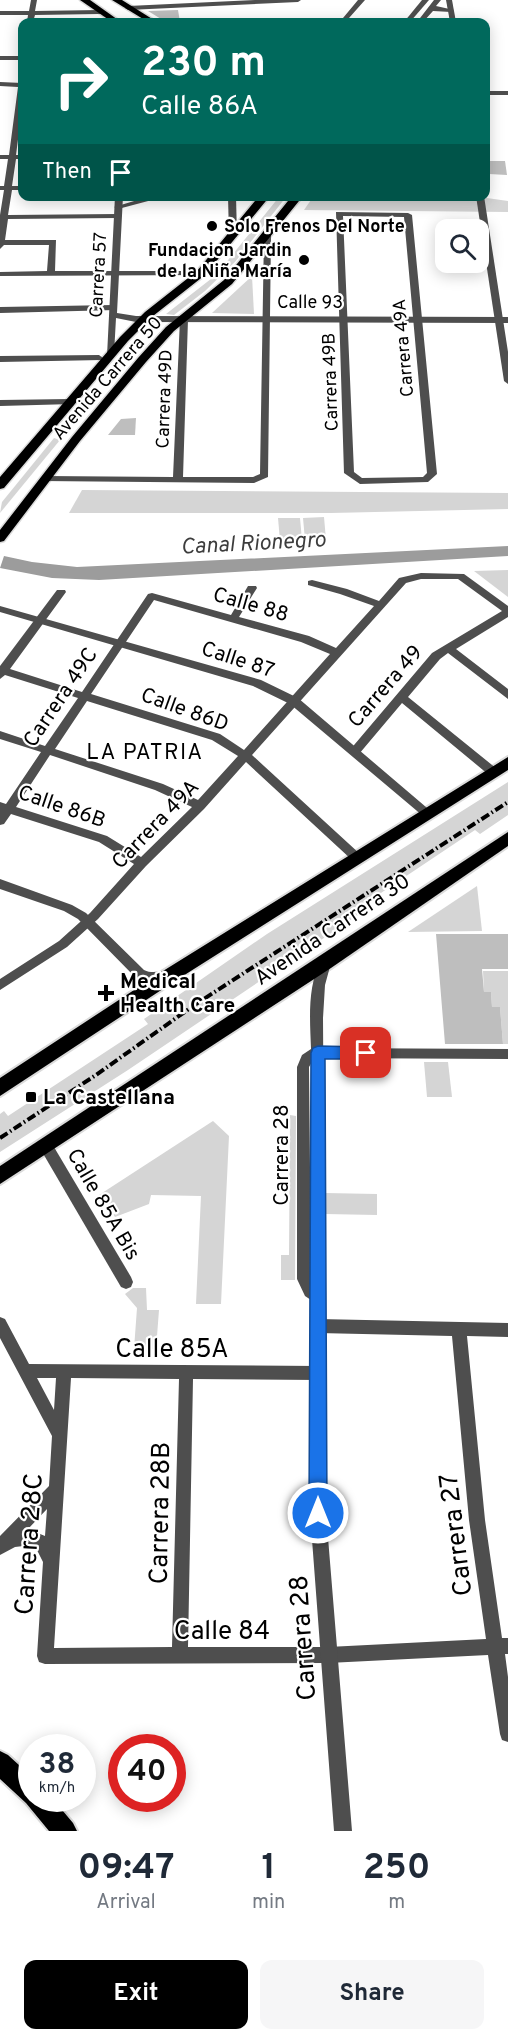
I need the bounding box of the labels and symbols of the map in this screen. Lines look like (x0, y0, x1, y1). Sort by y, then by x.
place label: Solo Frenos Del Norte (224, 216, 405, 239)
marker: Solo Frenos Del Norte (205, 219, 219, 233)
street label: Carrera 57 (86, 232, 113, 318)
place label: Fundacion Jardin de la Niña María (148, 240, 292, 284)
marker: Fundacion Jardin de la Niña María (297, 253, 311, 267)
street label: Calle 93 (277, 292, 343, 315)
street label: Carrera 49A (389, 298, 420, 398)
street label: Avenida Carrera 50 (48, 312, 168, 446)
street label: Carrera 49B (318, 332, 345, 432)
street label: Carrera 49D (152, 349, 179, 449)
water label: Canal Rionegro (180, 527, 327, 562)
street label: Calle 88 (210, 582, 292, 629)
street label: Calle 87 (197, 636, 278, 685)
street label: Carrera 49 (343, 640, 429, 734)
street label: Carrera 49C (18, 643, 105, 753)
street label: Calle 86D (137, 682, 232, 739)
district label: LA PATRIA (86, 740, 204, 767)
street label: Carrera 49A (107, 774, 206, 876)
street label: Calle 86B (14, 780, 109, 835)
street label: Avenida Carrera 30 (250, 868, 416, 992)
place label: Medical Health Care (120, 969, 235, 1020)
marker: Medical Health Care (97, 984, 115, 1002)
pin (340, 1027, 391, 1078)
place label: La Castellana (43, 1085, 175, 1112)
marker: La Castellana (24, 1090, 38, 1104)
street label: Carrera 28 (269, 1104, 296, 1206)
street label: Calle 85A Bis (60, 1144, 146, 1265)
street label: Calle 85A (115, 1334, 229, 1367)
street label: Carrera 28B (144, 1441, 179, 1585)
street label: Carrera 28C (9, 1472, 52, 1616)
street label: Carrera 27 (434, 1472, 481, 1598)
position arrow (286, 1481, 350, 1545)
street label: Carrera 28 (284, 1574, 325, 1702)
street label: Calle 84 (174, 1616, 270, 1649)
speed limit sign: 40 (108, 1734, 186, 1812)

